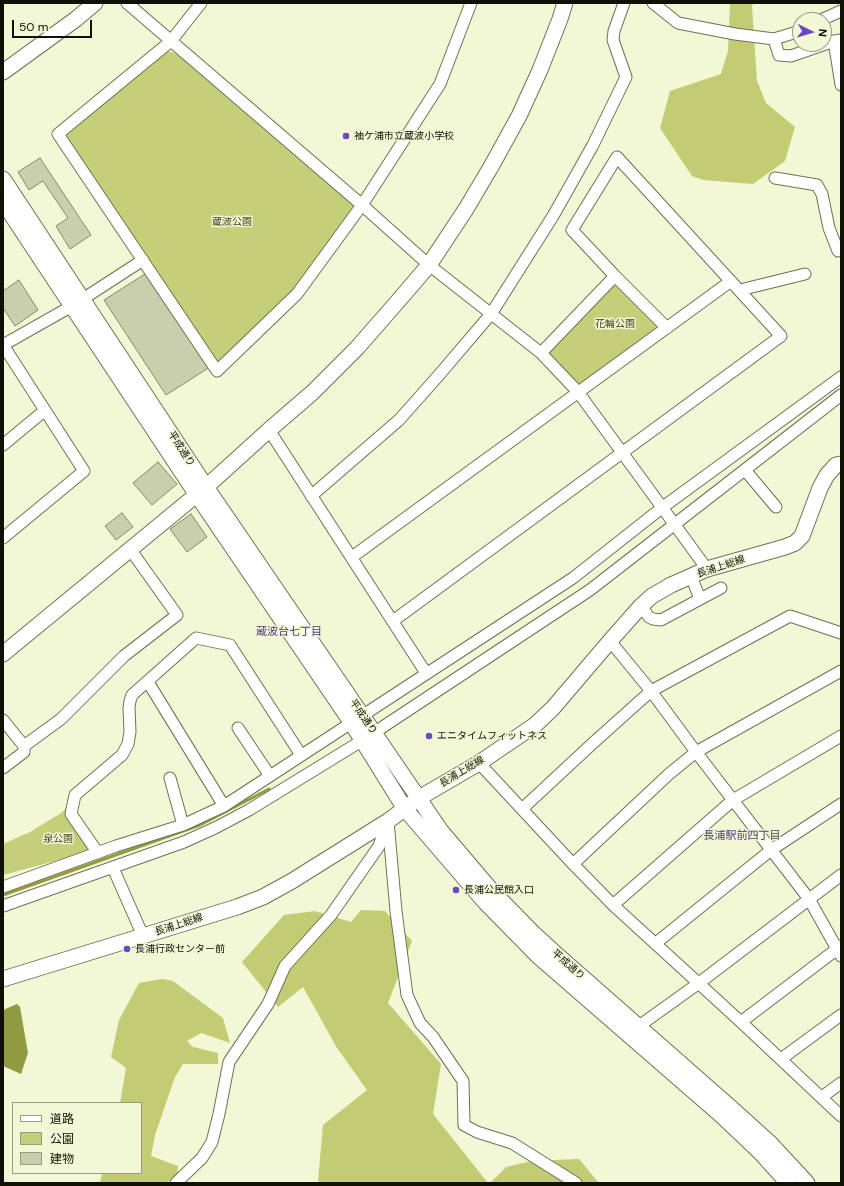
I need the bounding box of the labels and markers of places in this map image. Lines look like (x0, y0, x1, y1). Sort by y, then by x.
place label: 袖ケ浦市立蔵波小学校 (354, 130, 454, 142)
marker: 袖ケ浦市立蔵波小学校 (341, 131, 351, 141)
place label: エニタイムフィットネス (437, 730, 547, 742)
marker: エニタイムフィットネス (424, 731, 434, 741)
place label: 長浦公民館入口 (464, 884, 534, 896)
marker: 長浦公民館入口 (451, 885, 461, 895)
place label: 長浦行政センター前 (135, 943, 225, 955)
marker: 長浦行政センター前 (122, 944, 132, 954)

